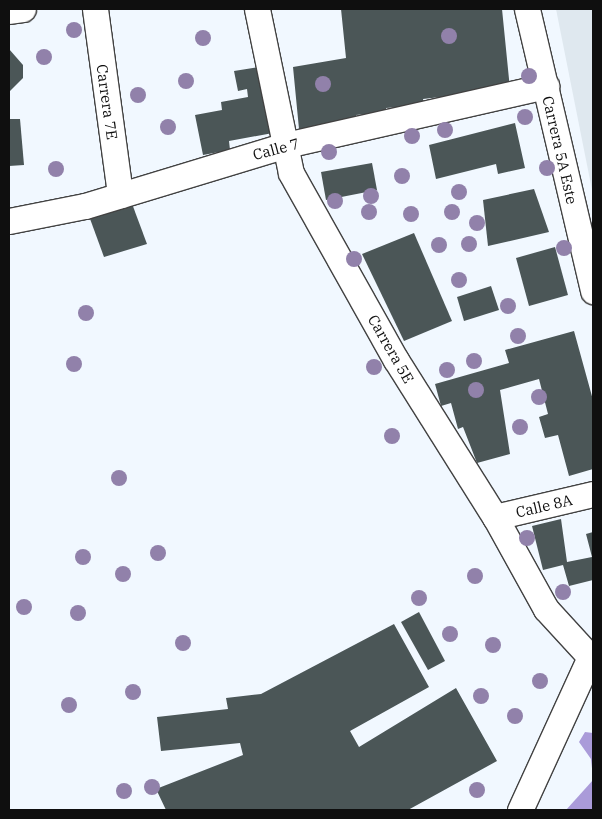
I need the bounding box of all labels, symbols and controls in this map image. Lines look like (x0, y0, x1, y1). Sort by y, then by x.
street label: Carrera 7E (93, 63, 121, 141)
street label: Carrera 5A Este (539, 94, 581, 206)
street label: Calle 7 (251, 134, 301, 164)
street label: Carrera 5E (364, 312, 418, 386)
street label: Calle 8A (514, 491, 574, 521)

